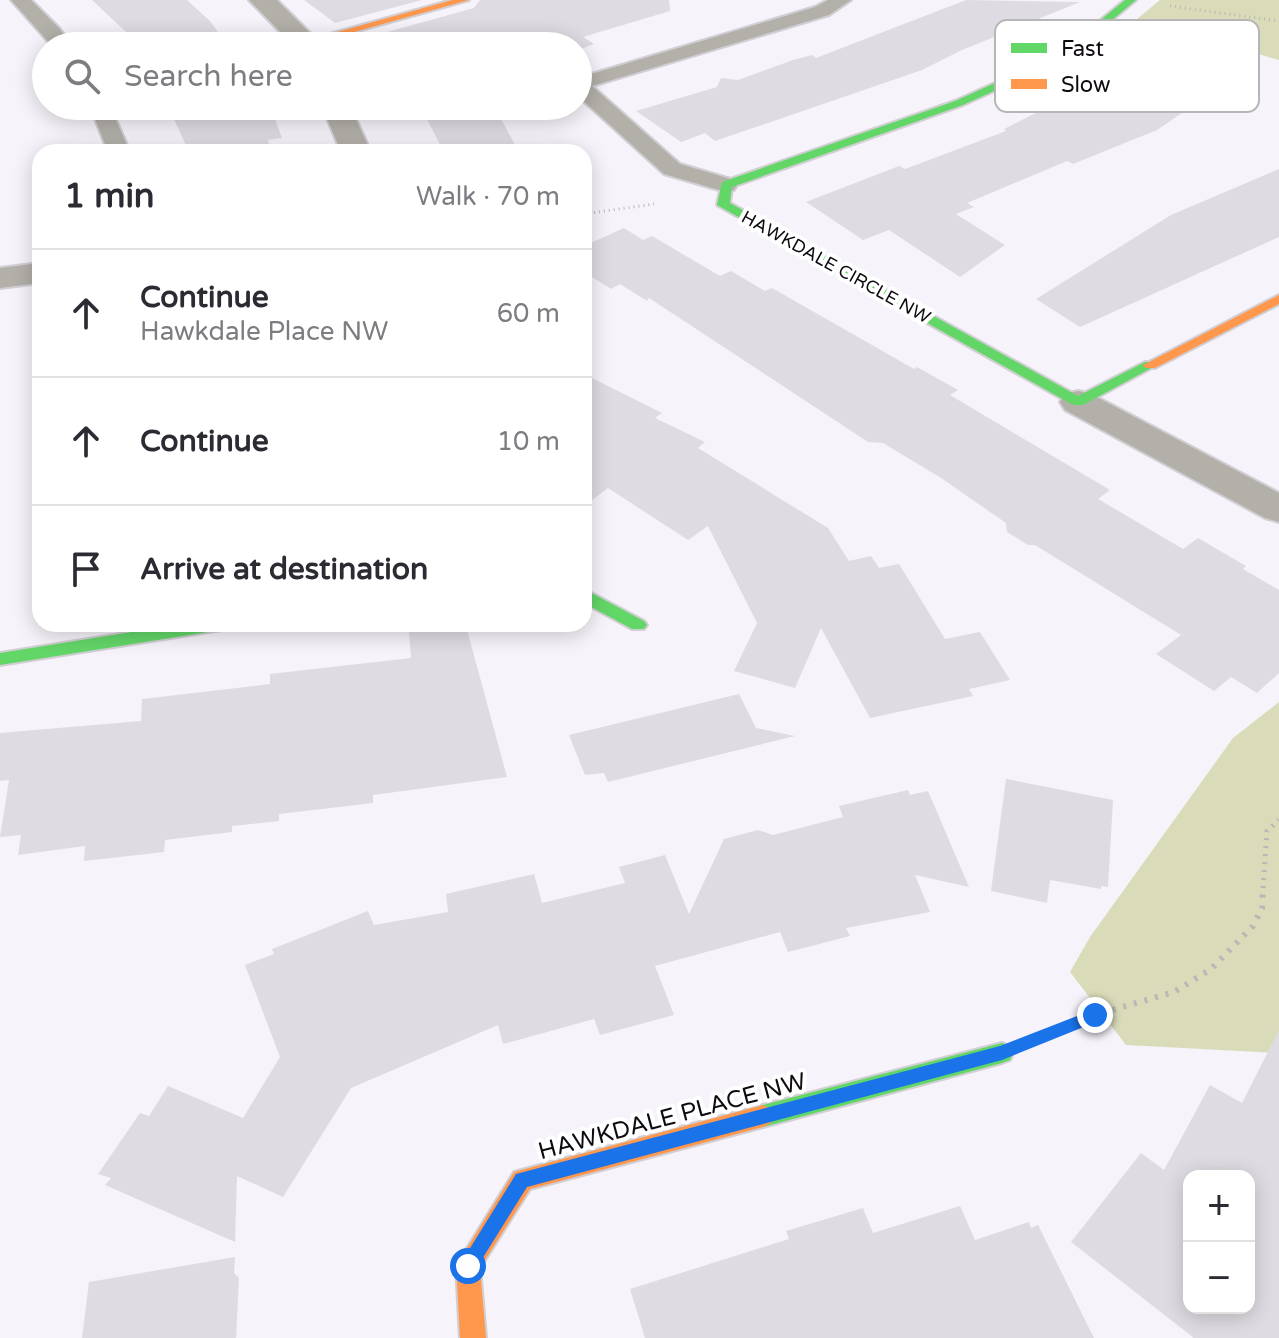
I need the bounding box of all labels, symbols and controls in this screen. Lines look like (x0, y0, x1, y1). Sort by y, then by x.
legend (995, 20, 1259, 112)
search box (32, 32, 592, 120)
text: Fast (1061, 36, 1104, 62)
icon: search (60, 54, 104, 98)
text: Search here (124, 58, 293, 95)
text: Slow (1061, 72, 1111, 98)
text: 1 min (64, 176, 155, 217)
text: Walk · 70 m (416, 181, 560, 212)
street label: HAWKDALE CIRCLE NW (738, 206, 934, 328)
text: Continue (140, 279, 269, 316)
icon: ahead (64, 291, 108, 335)
text: 60 m (497, 298, 560, 329)
text: Hawkdale Place NW (140, 316, 388, 347)
icon: ahead (64, 419, 108, 463)
text: Continue (140, 423, 269, 460)
text: 10 m (497, 426, 560, 457)
icon: arrive (64, 547, 108, 591)
text: Arrive at destination (140, 551, 428, 588)
route end (1077, 997, 1113, 1033)
street label: HAWKDALE PLACE NW (535, 1067, 809, 1166)
map controls (1183, 1170, 1255, 1314)
button: + (1183, 1170, 1255, 1242)
button: − (1183, 1242, 1255, 1314)
route start (450, 1248, 486, 1284)

